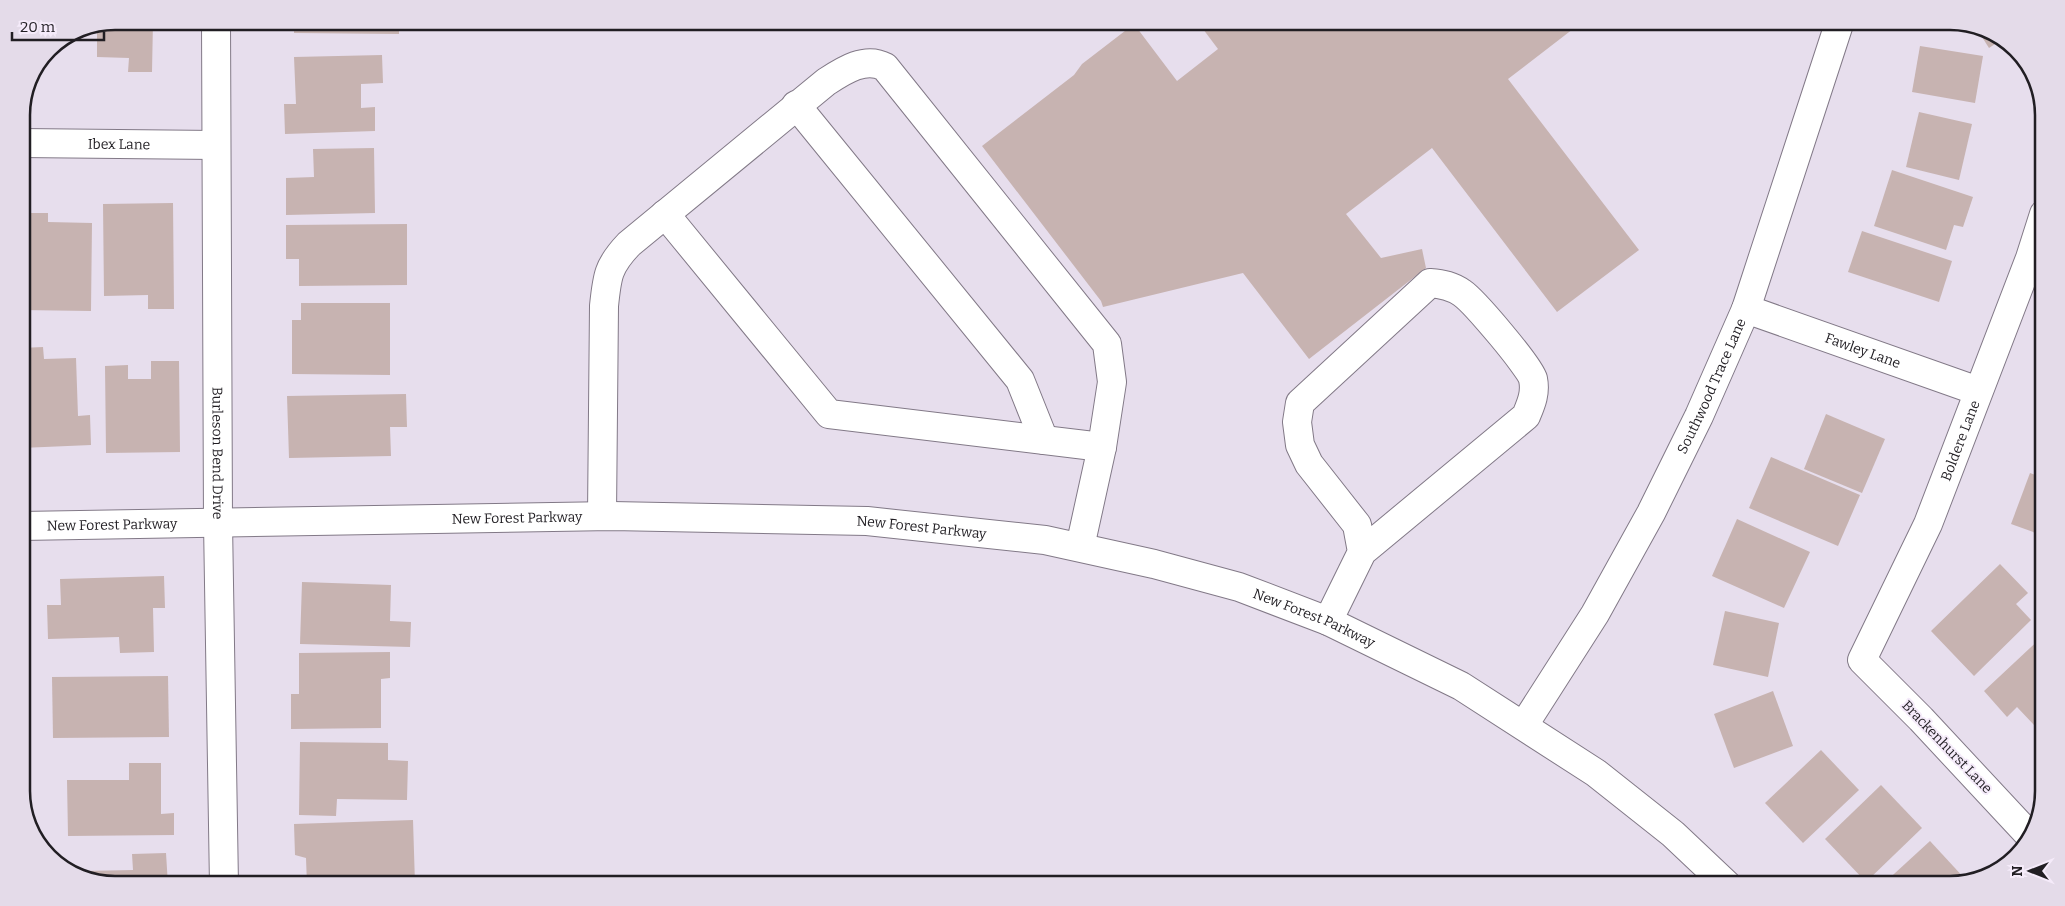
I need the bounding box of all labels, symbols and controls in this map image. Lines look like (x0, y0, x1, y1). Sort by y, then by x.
scale bar (12, 10, 105, 42)
text: 20 m (20, 18, 56, 36)
street label: Ibex Lane (88, 135, 150, 153)
street label: Southwood Trace Lane (1673, 316, 1749, 456)
street label: Fawley Lane (1823, 329, 1903, 372)
street label: Burleson Bend Drive (209, 387, 226, 519)
street label: Boldere Lane (1937, 398, 1983, 483)
street label: New Forest Parkway (451, 508, 583, 527)
street label: New Forest Parkway (856, 512, 988, 542)
street label: New Forest Parkway (47, 515, 178, 534)
street label: New Forest Parkway (1251, 585, 1378, 651)
street label: Brackenhurst Lane (1898, 697, 1996, 797)
north arrow (2005, 846, 2055, 896)
text: N (2009, 865, 2026, 876)

